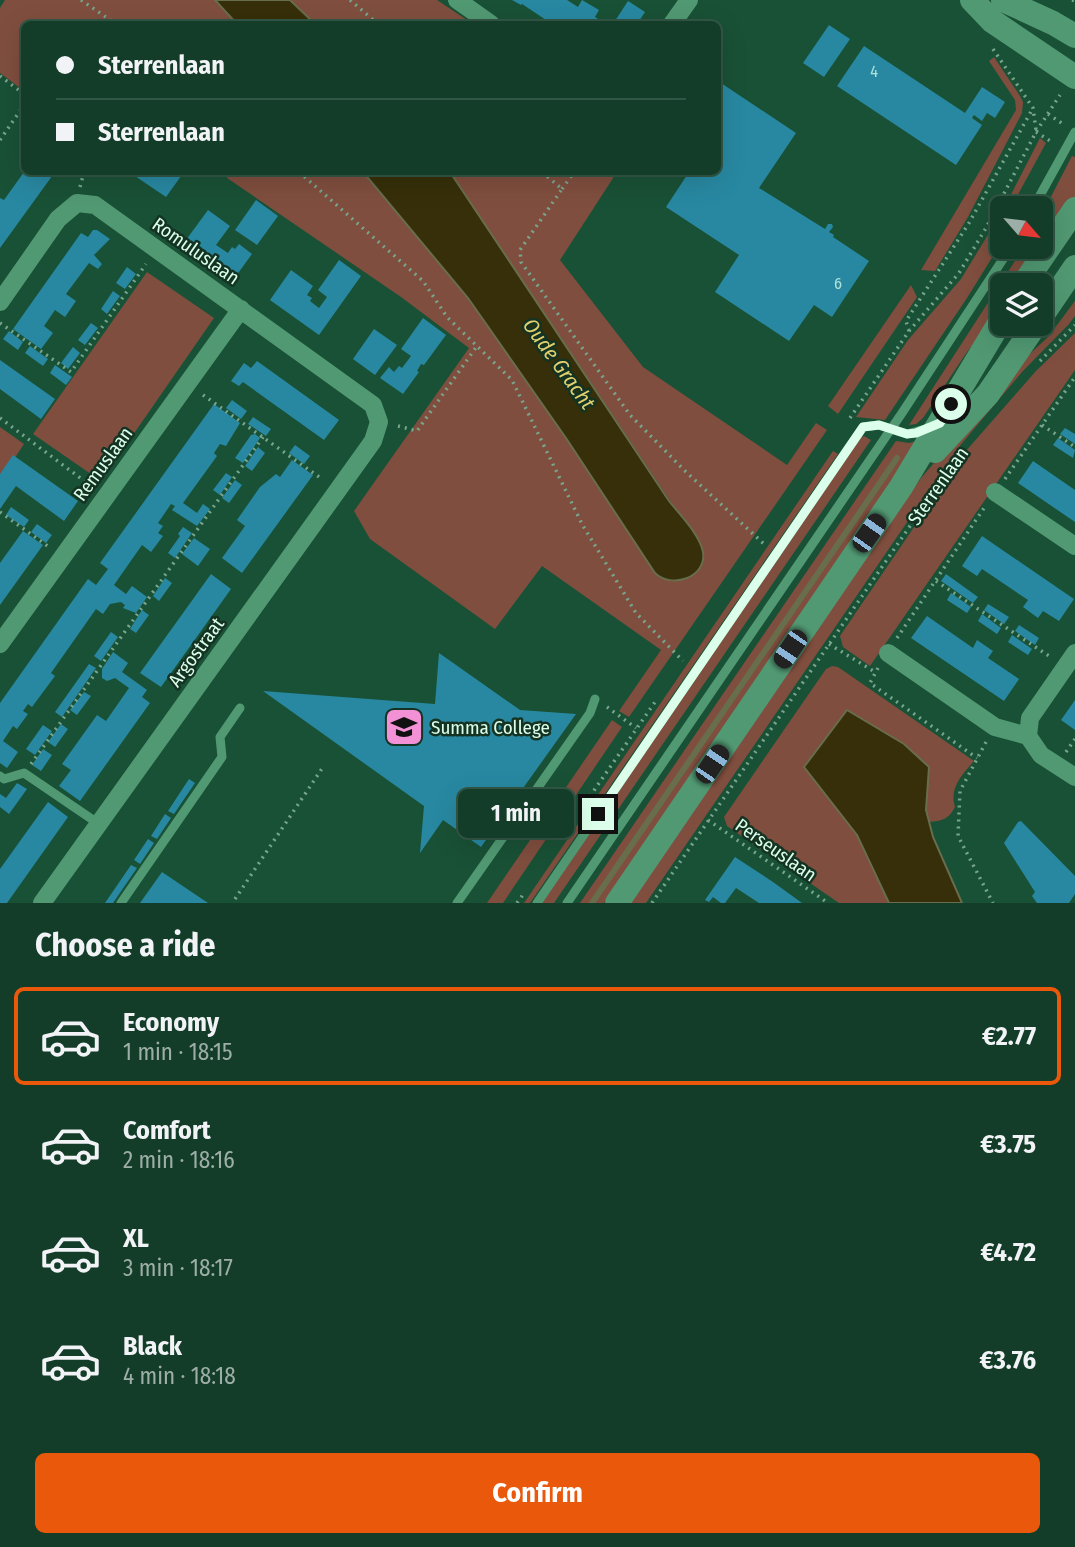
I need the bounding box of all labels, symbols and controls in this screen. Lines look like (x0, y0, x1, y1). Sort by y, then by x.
text: Sterrenlaan (98, 50, 225, 81)
house number: 4 (870, 62, 878, 81)
text: Sterrenlaan (98, 117, 225, 148)
north arrow (990, 196, 1054, 259)
map controls (990, 196, 1053, 336)
street label: Romuluslaan (148, 213, 244, 289)
button: layers (990, 273, 1053, 336)
house number: 6 (834, 274, 842, 293)
water label: Oude Gracht (517, 313, 601, 415)
route start (935, 388, 967, 420)
street label: Remuslaan (69, 423, 137, 505)
street label: Sterrenlaan (903, 442, 973, 530)
car (849, 510, 890, 556)
street label: Argostraat (163, 612, 229, 691)
car (770, 626, 811, 672)
school or university icon: Summa College (383, 706, 425, 748)
place label: Summa College (431, 716, 550, 739)
car (692, 741, 733, 787)
callout: 1 min (458, 790, 574, 838)
route end (582, 798, 614, 830)
text: 1 min (491, 799, 541, 827)
street label: Perseuslaan (731, 814, 821, 886)
text: Choose a ride (35, 926, 216, 964)
icon: car (39, 1005, 102, 1068)
text: Economy (123, 1007, 219, 1038)
text: €2.77 (982, 1021, 1036, 1052)
text: 1 min · 18:15 (123, 1038, 233, 1066)
icon: car (39, 1113, 102, 1176)
text: Comfort (123, 1115, 211, 1146)
text: €3.75 (980, 1129, 1036, 1160)
text: 2 min · 18:16 (123, 1146, 235, 1174)
icon: car (39, 1221, 102, 1284)
text: XL (123, 1223, 149, 1254)
text: €4.72 (981, 1237, 1036, 1268)
text: 3 min · 18:17 (123, 1254, 233, 1282)
icon: car (39, 1329, 102, 1392)
text: Black (123, 1331, 182, 1362)
text: €3.76 (980, 1345, 1036, 1376)
text: 4 min · 18:18 (123, 1362, 236, 1390)
button: Confirm (35, 1453, 1040, 1533)

